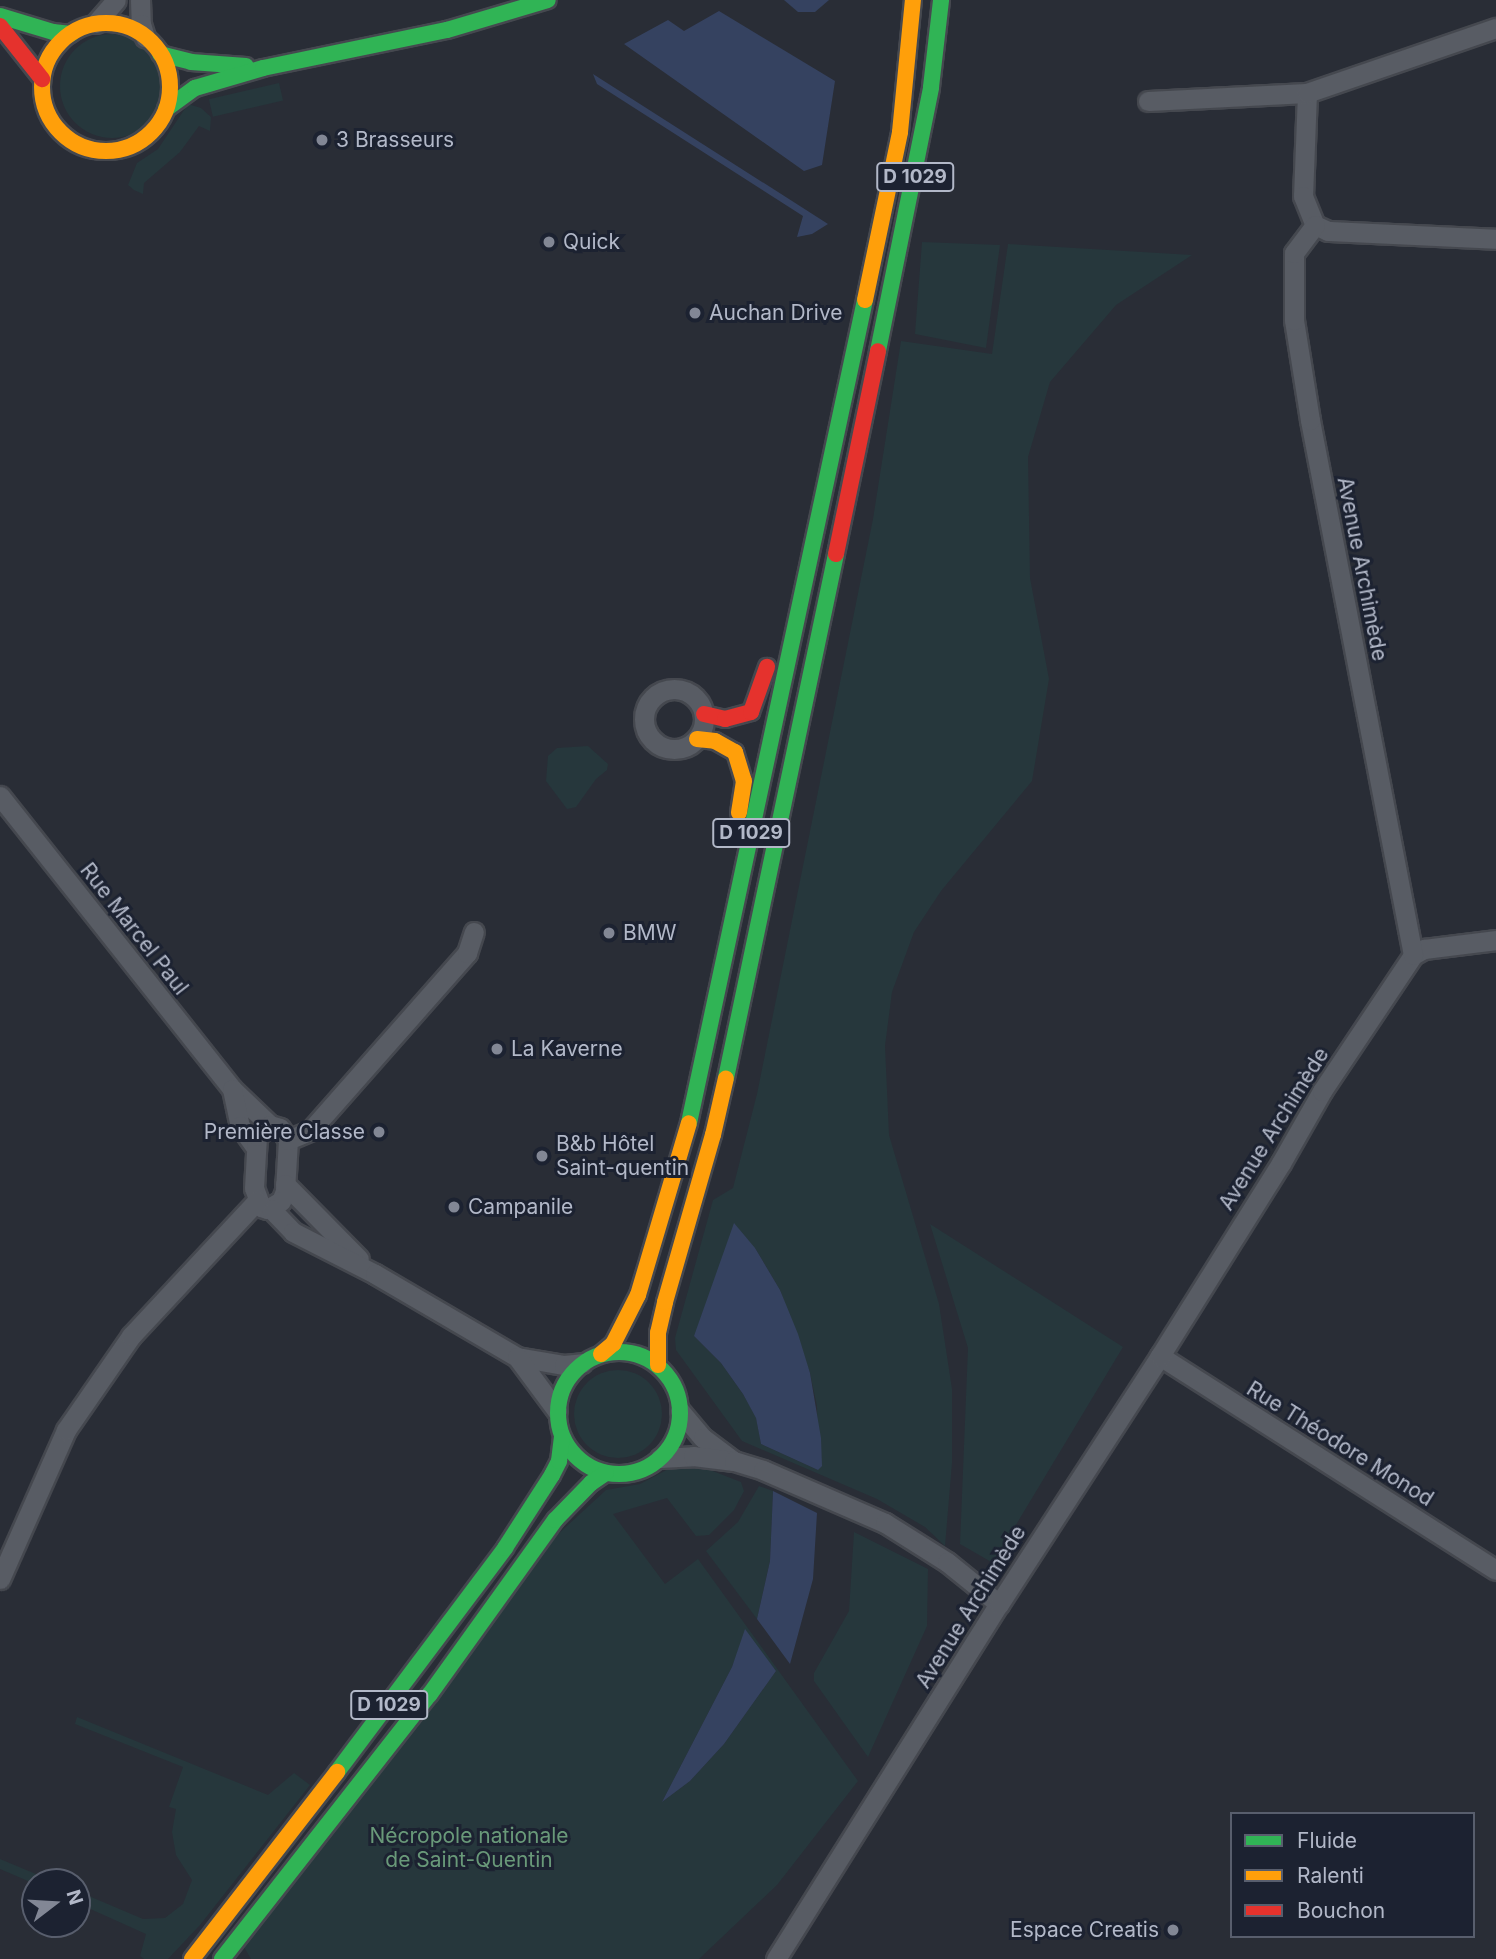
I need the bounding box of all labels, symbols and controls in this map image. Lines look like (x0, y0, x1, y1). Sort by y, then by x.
place label: 3 Brasseurs (336, 127, 454, 153)
marker: 3 Brasseurs (314, 132, 330, 148)
road number: D 1029 (875, 162, 955, 192)
place label: Quick (563, 229, 620, 255)
marker: Quick (541, 234, 557, 250)
place label: Auchan Drive (709, 300, 843, 326)
marker: Auchan Drive (687, 305, 703, 321)
street label: Avenue Archimède (1332, 475, 1392, 663)
road number: D 1029 (711, 818, 791, 848)
street label: Rue Marcel Paul (75, 858, 193, 1000)
place label: BMW (623, 920, 676, 946)
marker: BMW (601, 925, 617, 941)
place label: La Kaverne (511, 1036, 623, 1062)
marker: La Kaverne (489, 1041, 505, 1057)
street label: Avenue Archimède (1214, 1043, 1334, 1215)
place label: Première Classe (204, 1119, 365, 1145)
marker: Première Classe (371, 1124, 387, 1140)
place label: B&b Hôtel Saint-quentin (556, 1131, 689, 1181)
marker: B&b Hôtel Saint-quentin (534, 1148, 550, 1164)
place label: Campanile (468, 1194, 573, 1220)
marker: Campanile (446, 1199, 462, 1215)
street label: Rue Théodore Monod (1242, 1376, 1438, 1512)
street label: Avenue Archimède (911, 1521, 1031, 1693)
road number: D 1029 (349, 1690, 429, 1721)
legend (1230, 1812, 1475, 1938)
park label: Nécropole nationale de Saint-Quentin (369, 1823, 569, 1873)
text: Fluide (1297, 1828, 1357, 1853)
text: Ralenti (1297, 1863, 1364, 1888)
north arrow (21, 1868, 91, 1938)
text: N (62, 1887, 88, 1908)
text: Bouchon (1297, 1898, 1385, 1923)
place label: Espace Creatis (1010, 1917, 1159, 1943)
marker: Espace Creatis (1165, 1922, 1181, 1938)

